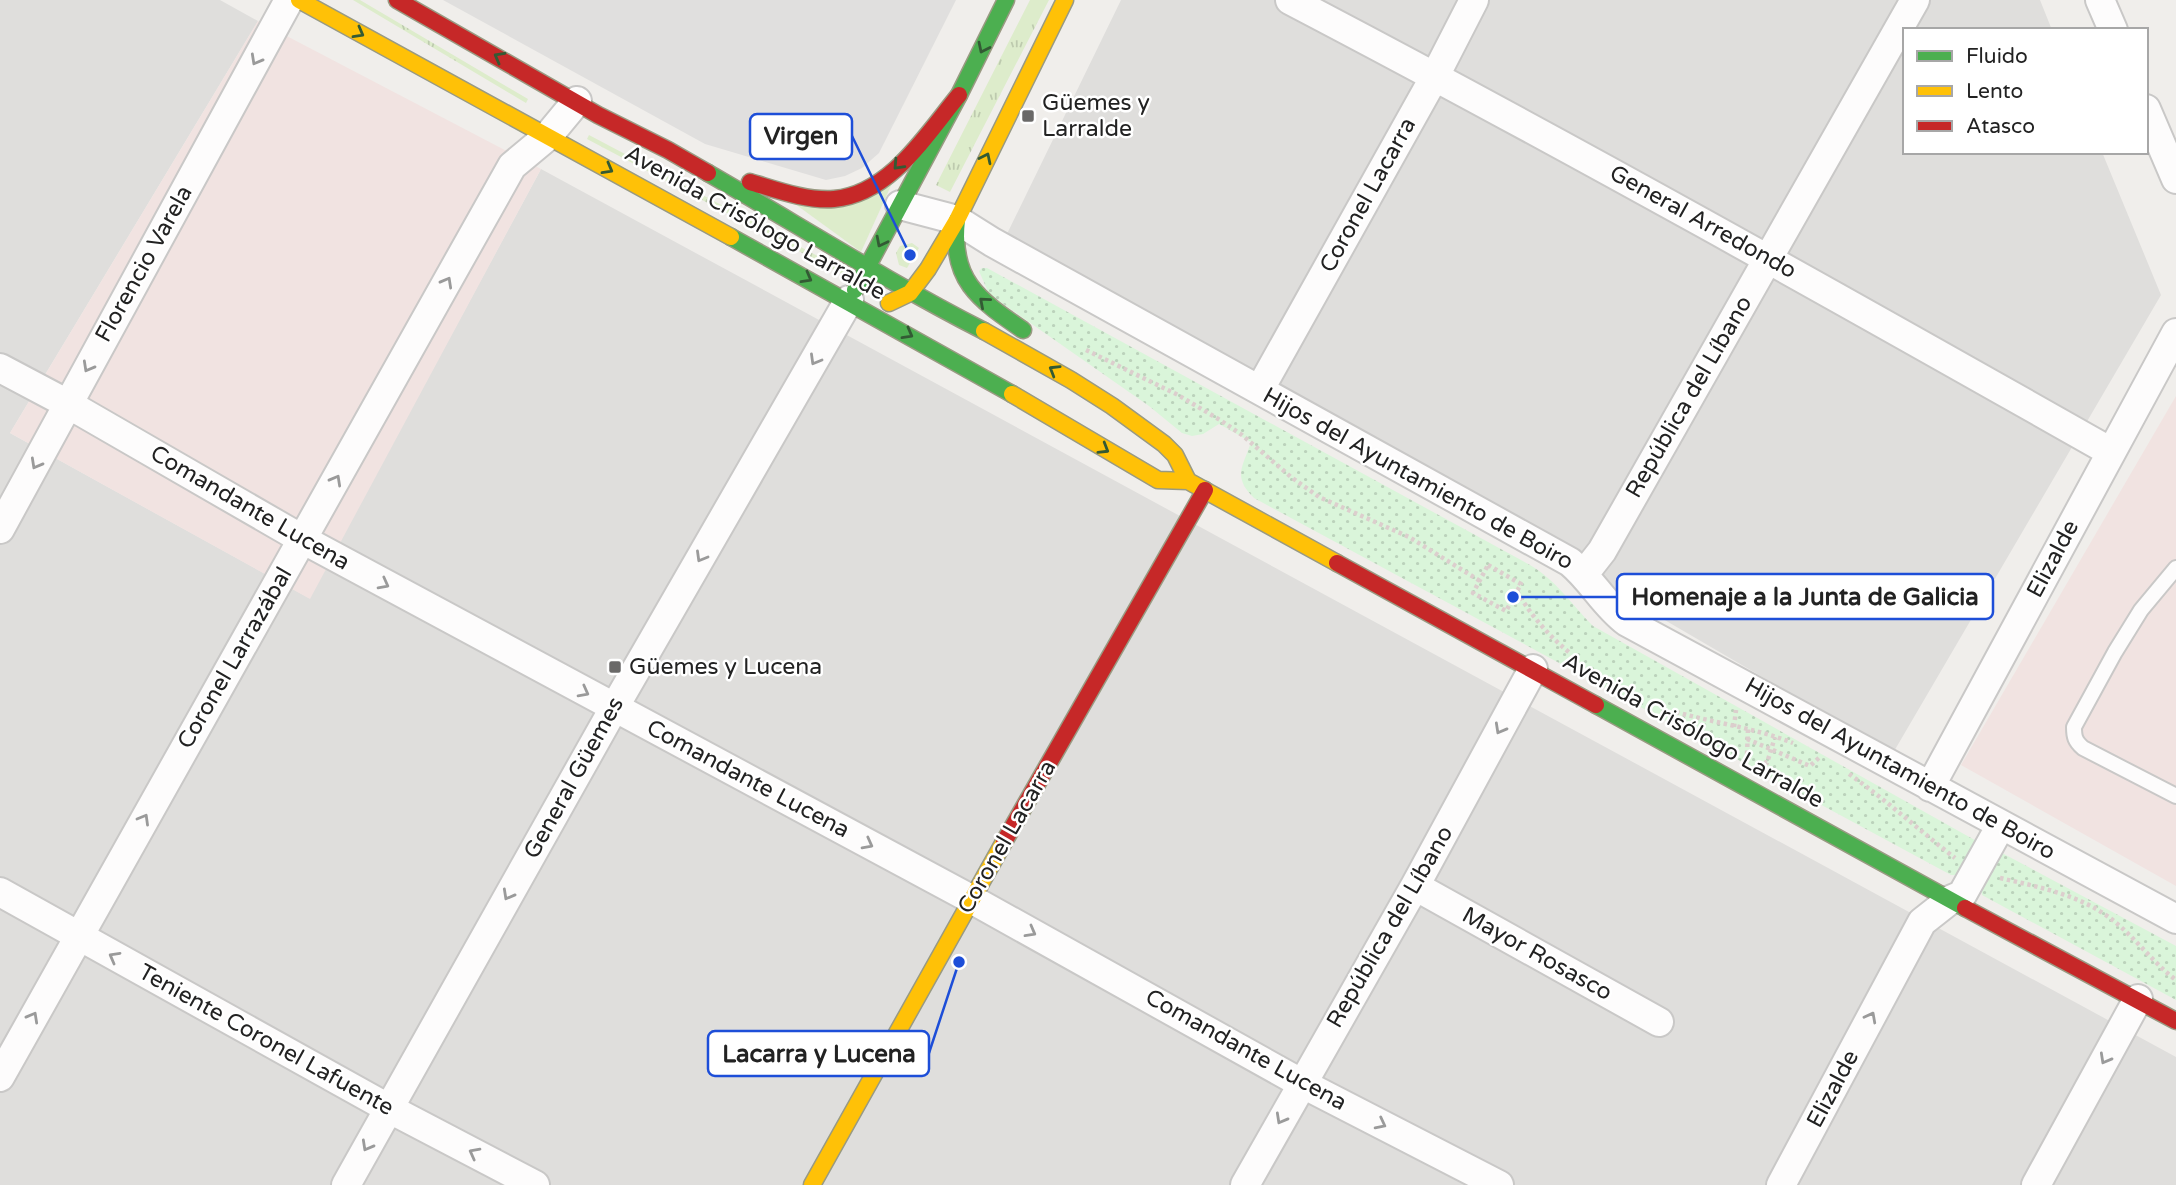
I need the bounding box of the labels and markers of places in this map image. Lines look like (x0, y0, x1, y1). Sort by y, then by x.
place label: Güemes y Larralde (1042, 89, 1150, 143)
marker: Güemes y Larralde (1020, 108, 1036, 124)
callout: Virgen (750, 114, 852, 159)
callout: Homenaje a la Junta de Galicia (1617, 574, 1993, 619)
place label: Güemes y Lucena (629, 653, 822, 681)
marker: Güemes y Lucena (607, 659, 623, 675)
callout: Lacarra y Lucena (708, 1031, 929, 1076)

